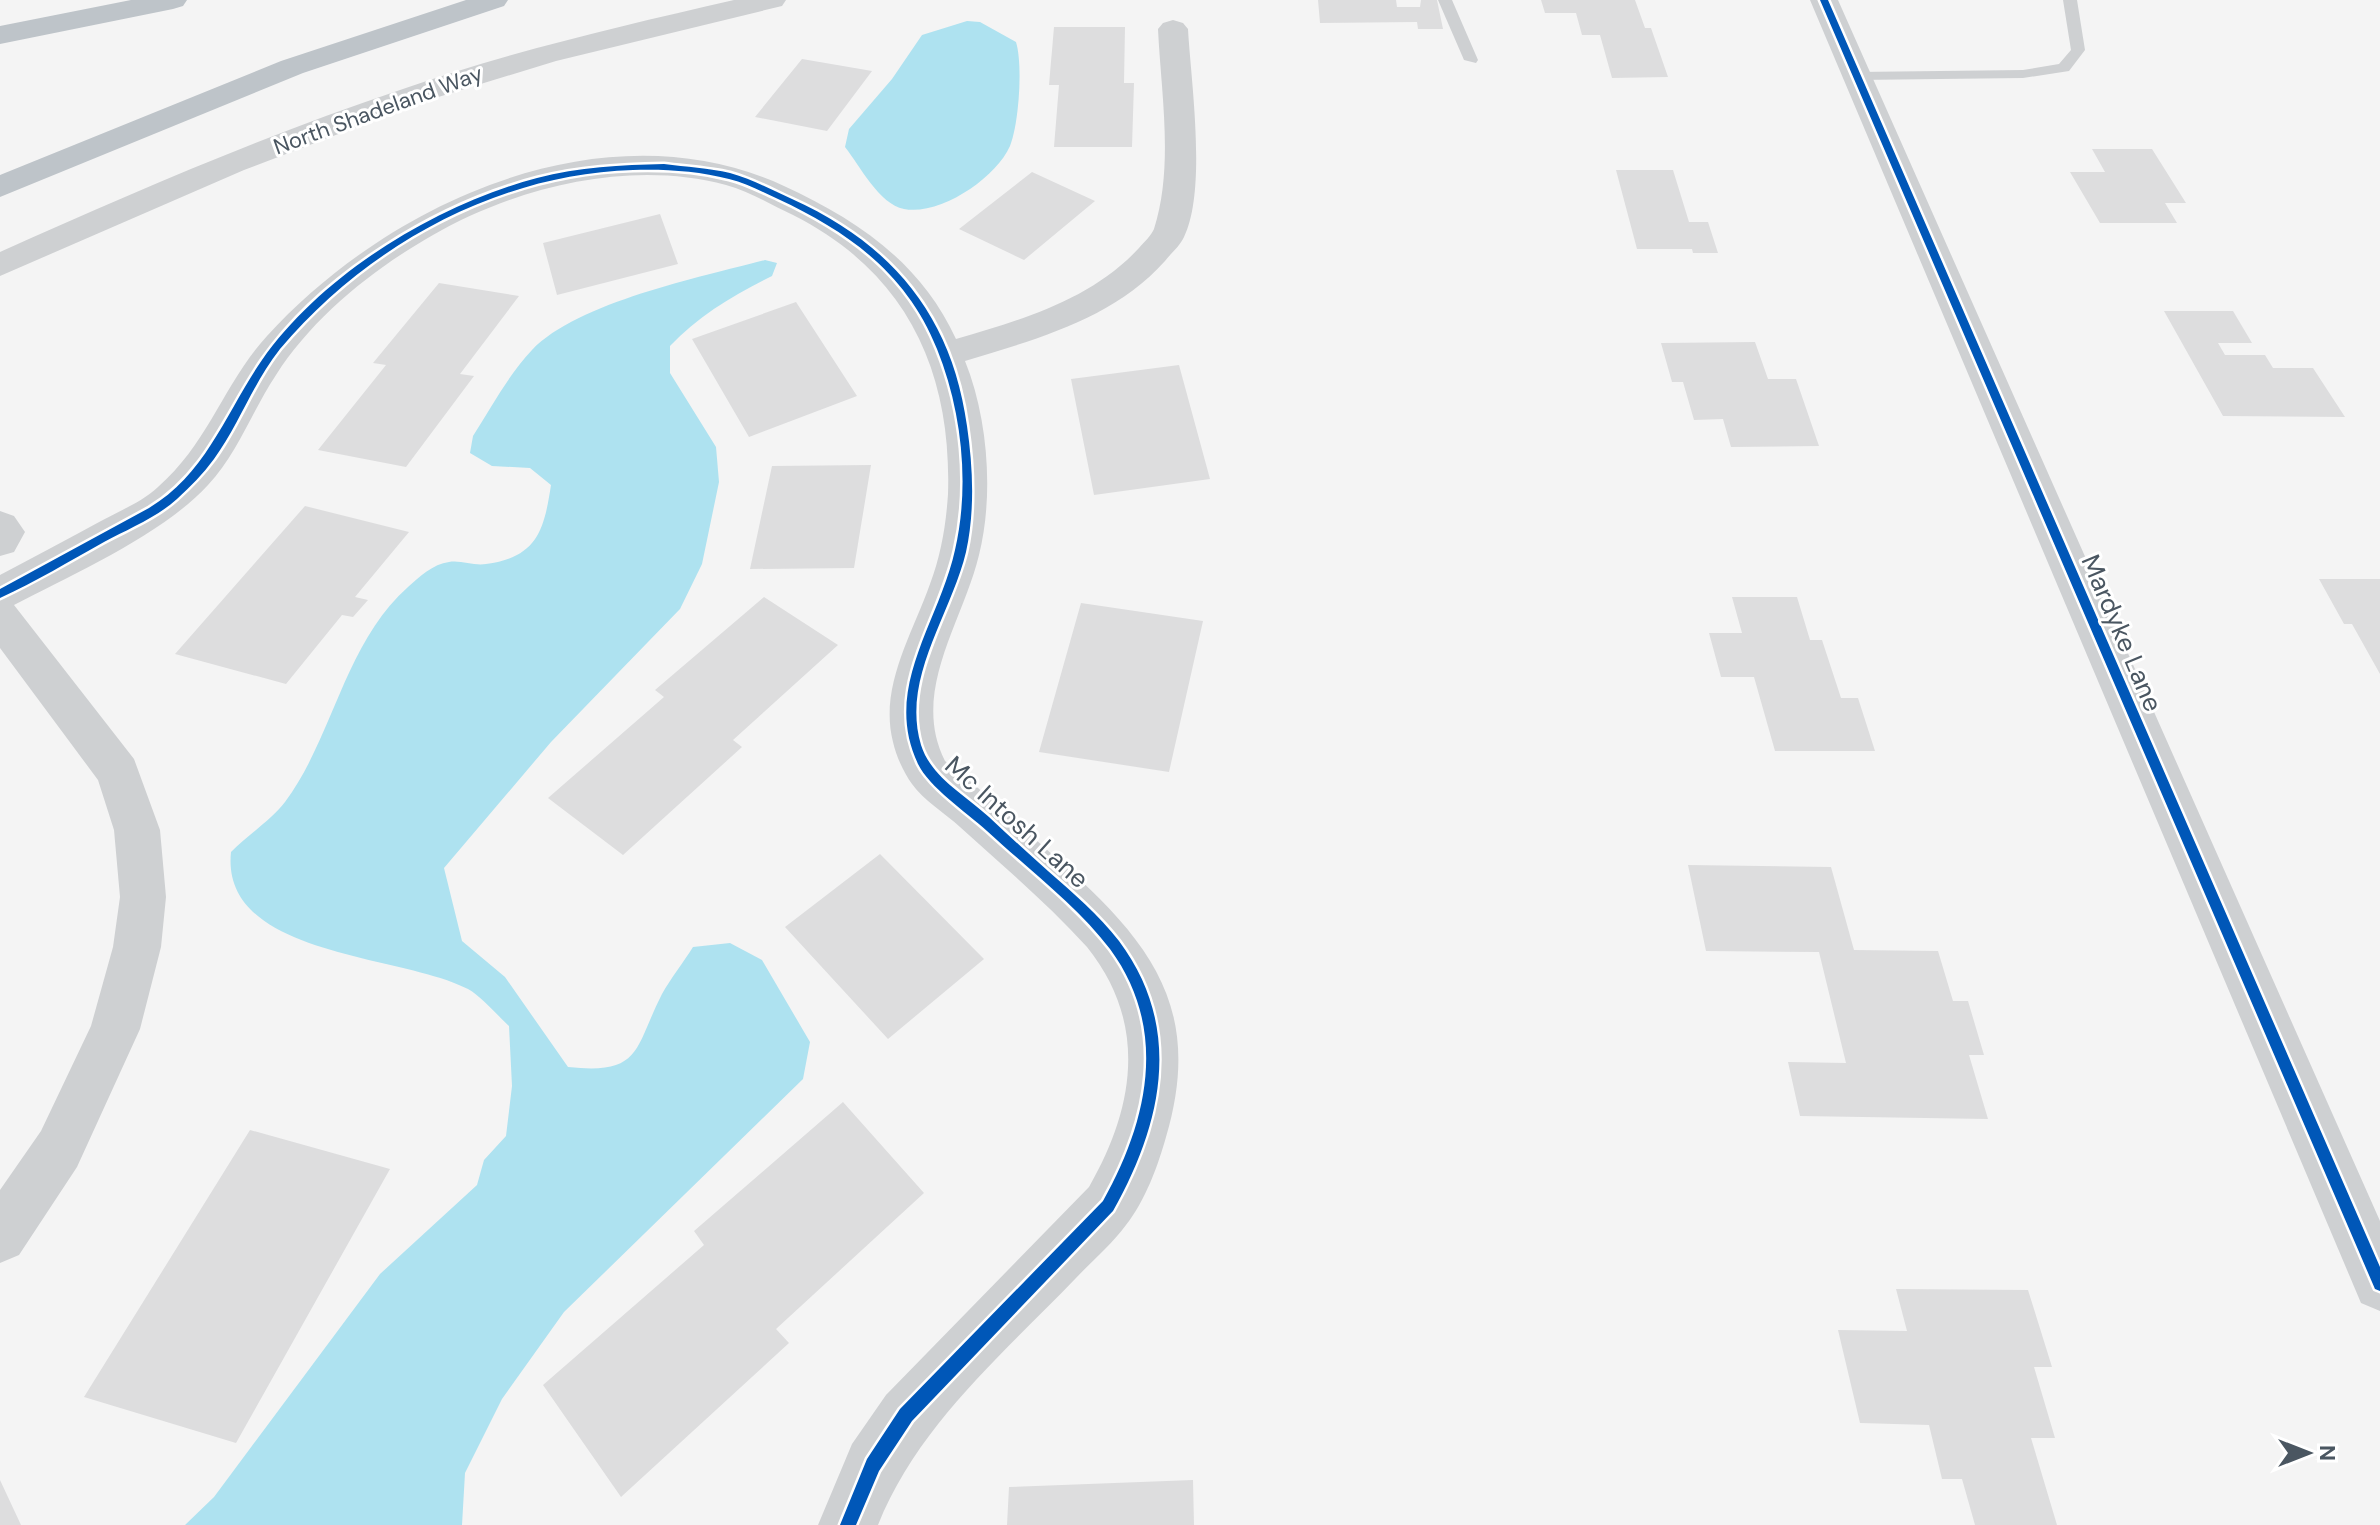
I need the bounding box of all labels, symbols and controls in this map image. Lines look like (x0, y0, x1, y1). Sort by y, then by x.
street label: North Shadeland Way (269, 59, 487, 161)
street label: Mardyke Lane (2074, 549, 2170, 717)
street label: Mc Intosh Lane (938, 748, 1096, 896)
north arrow (2268, 1413, 2348, 1493)
text: N (2313, 1445, 2342, 1461)

